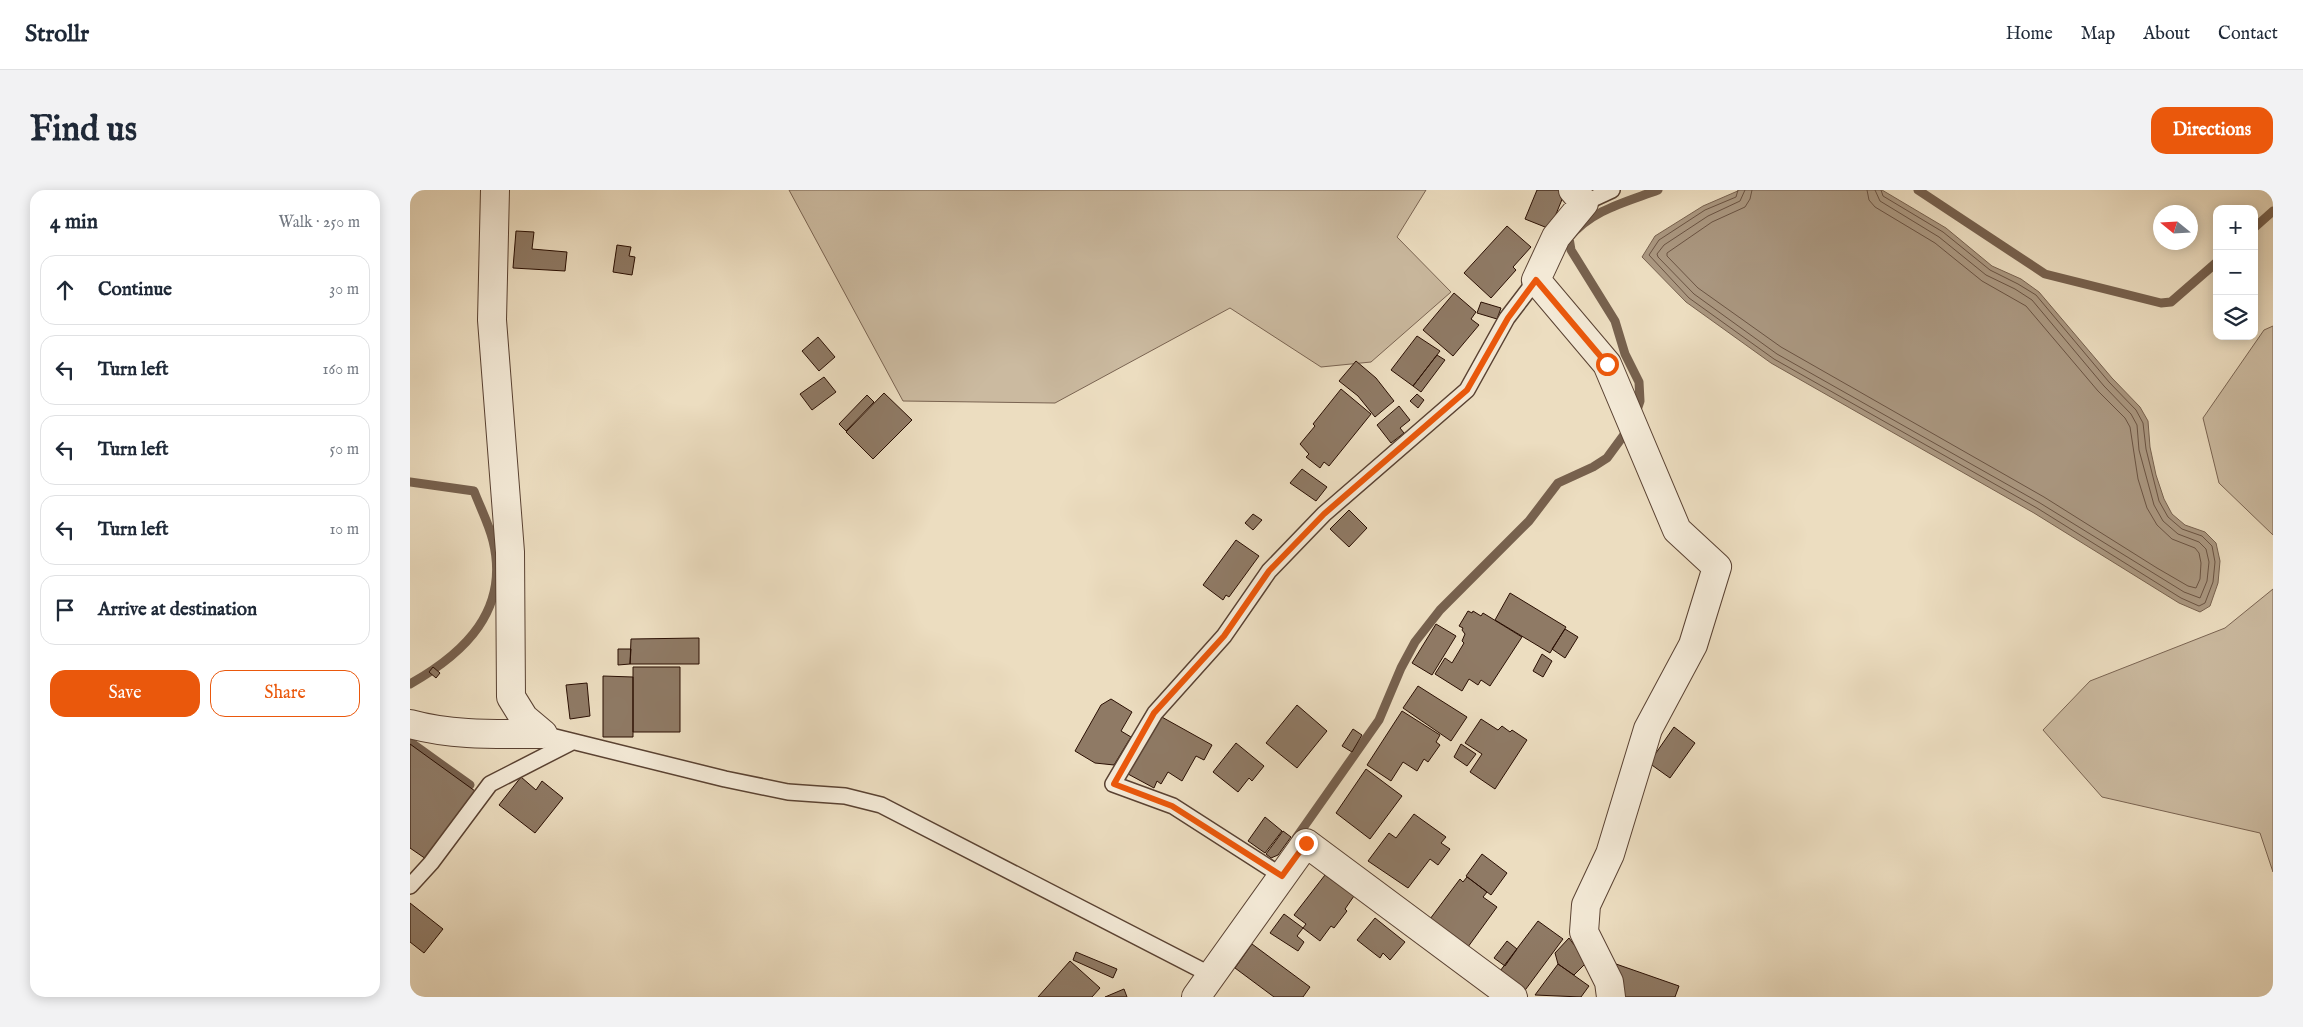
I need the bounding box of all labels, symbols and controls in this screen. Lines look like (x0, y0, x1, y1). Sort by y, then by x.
text: Strollr (25, 19, 89, 50)
text: Home (2006, 23, 2053, 46)
text: Map (2081, 23, 2115, 46)
text: About (2143, 23, 2190, 46)
text: Contact (2218, 23, 2278, 46)
button: Directions (2151, 107, 2273, 154)
text: Find us (30, 108, 137, 153)
north arrow (2153, 205, 2198, 250)
map controls (2213, 205, 2258, 340)
button: + (2213, 205, 2258, 250)
text: 4 min (50, 209, 98, 236)
text: Walk · 250 m (278, 213, 360, 233)
button: − (2213, 250, 2258, 295)
icon: ahead (51, 276, 79, 304)
text: Continue (98, 278, 172, 302)
text: 30 m (329, 280, 359, 300)
button: layers (2213, 295, 2258, 340)
route start (1596, 353, 1619, 376)
icon: left (51, 356, 79, 384)
text: Turn left (98, 358, 169, 382)
text: 160 m (323, 360, 359, 380)
icon: left (51, 436, 79, 464)
text: Turn left (98, 438, 169, 462)
text: 50 m (330, 440, 359, 460)
icon: left (51, 516, 79, 544)
text: Turn left (98, 518, 169, 542)
text: 10 m (329, 520, 359, 540)
icon: arrive (51, 596, 79, 624)
text: Arrive at destination (98, 598, 257, 622)
button: Save (50, 670, 200, 717)
button: Share (210, 670, 360, 717)
route end (1295, 832, 1318, 855)

